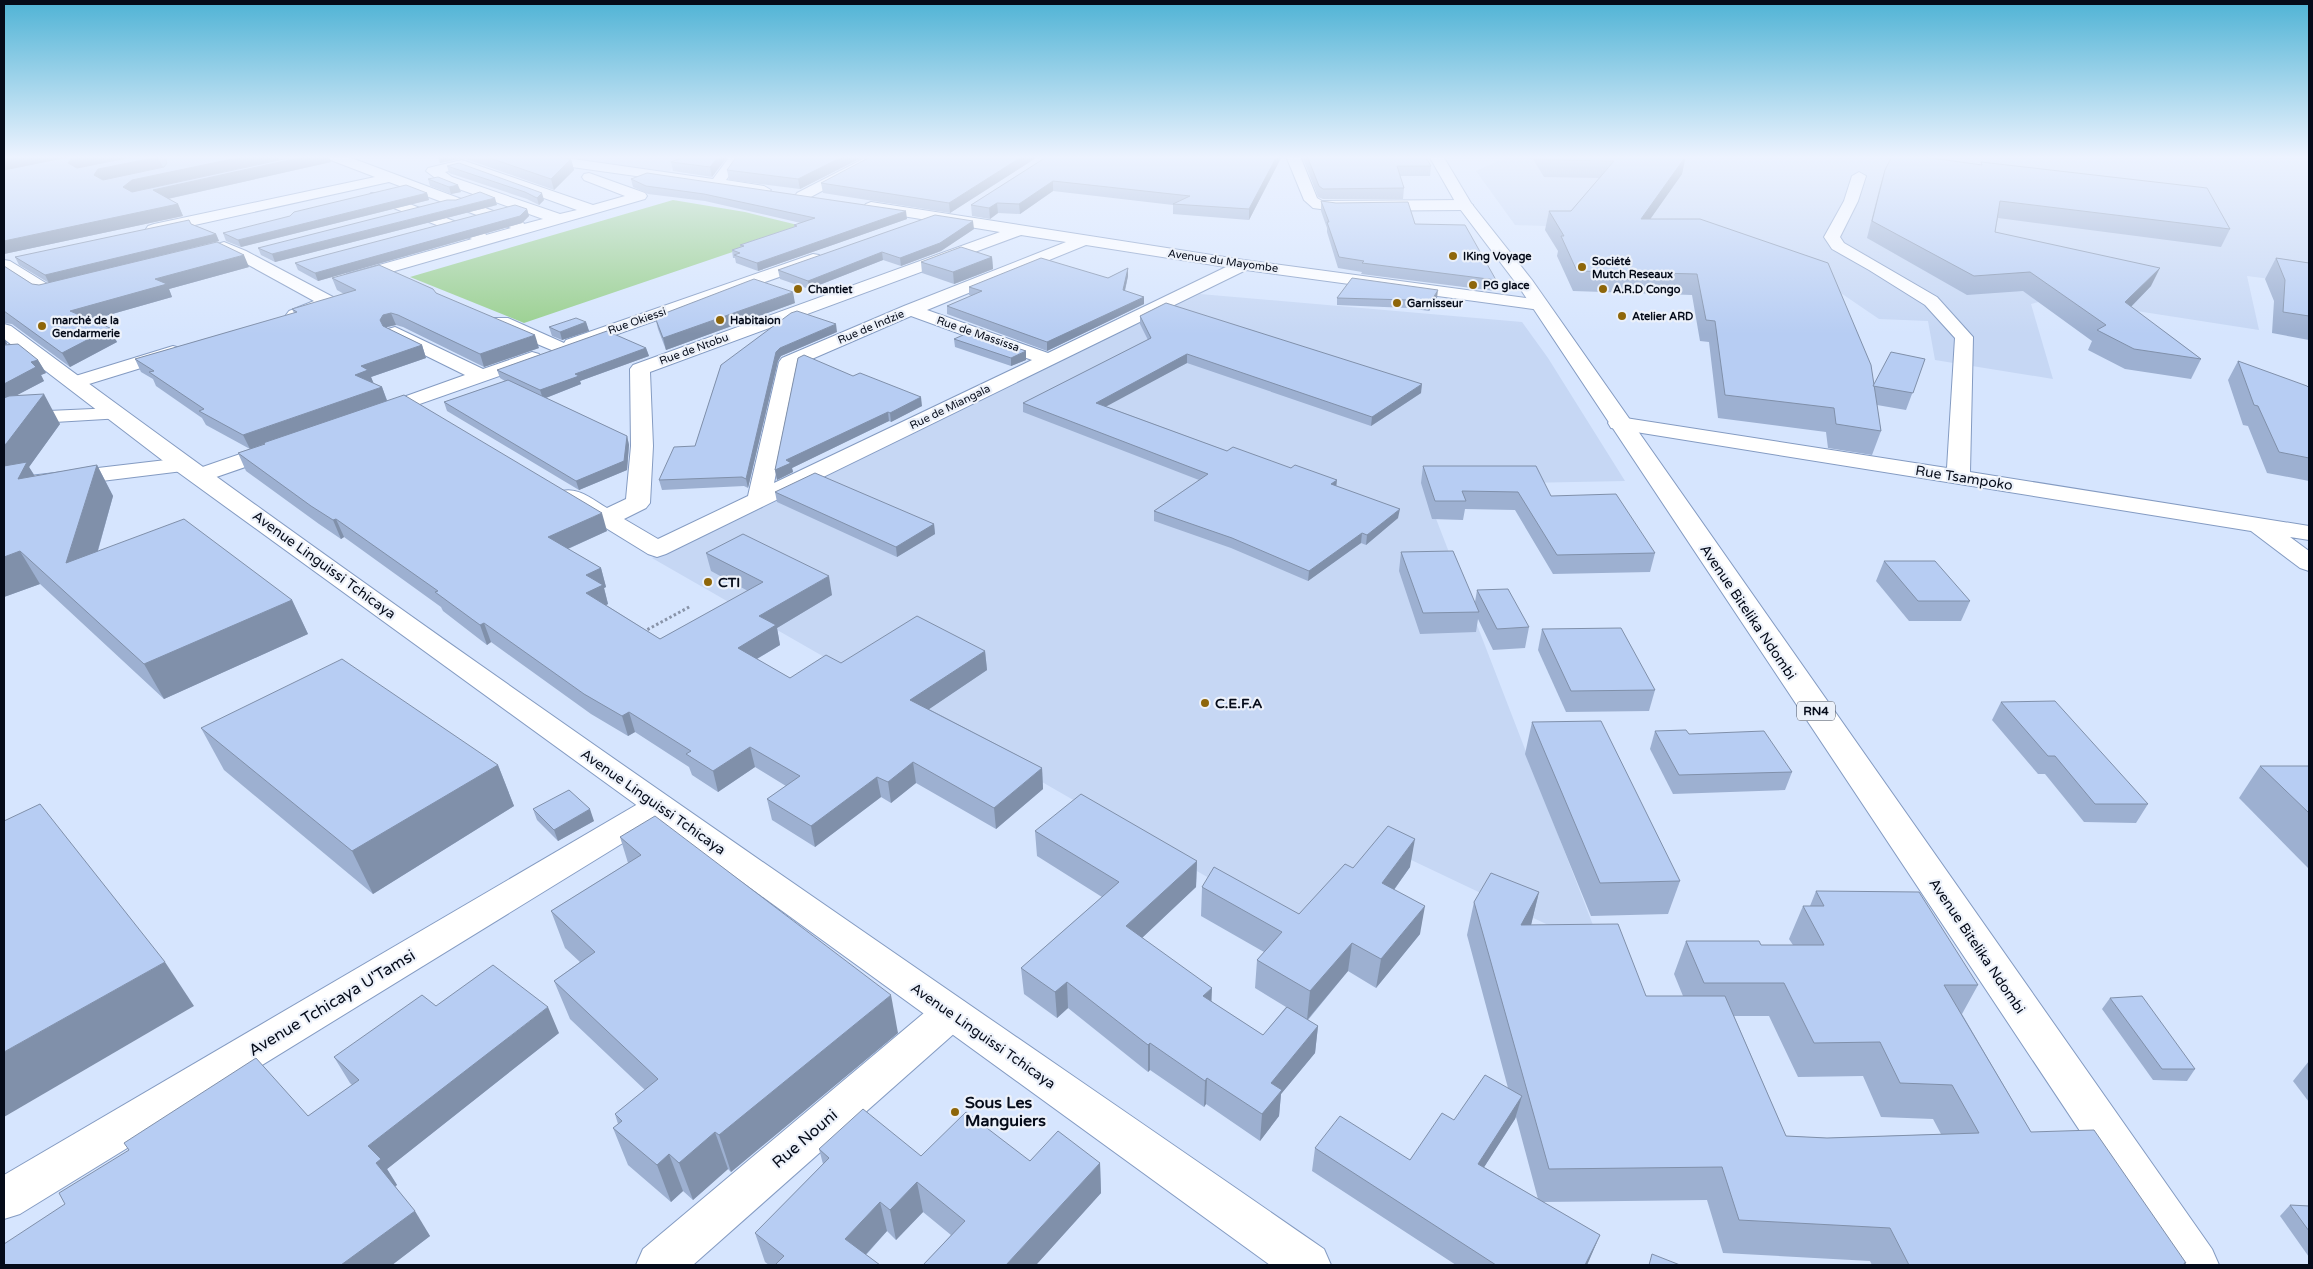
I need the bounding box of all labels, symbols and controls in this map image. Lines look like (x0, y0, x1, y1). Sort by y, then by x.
street label: Avenue du Mayombe (1167, 247, 1279, 275)
marker: IKing Voyage (1447, 250, 1459, 262)
place label: IKing Voyage (1463, 250, 1532, 264)
place label: Société Mutch Reseaux (1592, 255, 1673, 281)
marker: Société Mutch Reseaux (1576, 261, 1588, 273)
marker: PG glace (1467, 279, 1479, 291)
place label: PG glace (1483, 279, 1530, 293)
marker: Chantiet (792, 283, 804, 295)
place label: Chantiet (808, 283, 853, 296)
marker: A.R.D Congo (1597, 283, 1609, 295)
place label: A.R.D Congo (1613, 283, 1681, 297)
marker: Garnisseur (1391, 297, 1403, 309)
place label: Garnisseur (1407, 297, 1464, 310)
street label: Rue Okiessi (606, 305, 668, 337)
street label: Rue de Indzie (836, 307, 906, 347)
marker: Atelier ARD (1616, 310, 1628, 322)
place label: Atelier ARD (1632, 310, 1693, 323)
place label: marché de la Gendarmerie (52, 314, 121, 340)
marker: Habitaion (714, 314, 726, 326)
place label: Habitaion (730, 314, 781, 327)
street label: Rue de Massissa (935, 314, 1021, 354)
marker: marché de la Gendarmerie (36, 320, 48, 332)
street label: Rue de Ntobu (658, 330, 730, 368)
street label: Rue de Miangala (908, 382, 992, 432)
street label: Rue Tsampoko (1914, 462, 2014, 494)
street label: Avenue Linguissi Tchicaya (249, 507, 399, 623)
street label: Avenue Bitelika Ndombi (1696, 541, 1800, 683)
place label: CTI (718, 574, 740, 591)
marker: CTI (702, 576, 714, 588)
place label: C.E.F.A (1215, 695, 1263, 712)
marker: C.E.F.A (1199, 697, 1211, 709)
road number: RN4 (1797, 701, 1835, 720)
street label: Avenue Linguissi Tchicaya (577, 745, 729, 859)
street label: Avenue Bitelika Ndombi (1925, 875, 2029, 1017)
street label: Avenue Tchicaya U'Tamsi (245, 945, 419, 1061)
street label: Avenue Linguissi Tchicaya (907, 979, 1059, 1093)
place label: Sous Les Manguiers (965, 1093, 1046, 1131)
street label: Rue Nouni (768, 1105, 842, 1173)
marker: Sous Les Manguiers (949, 1106, 961, 1118)

